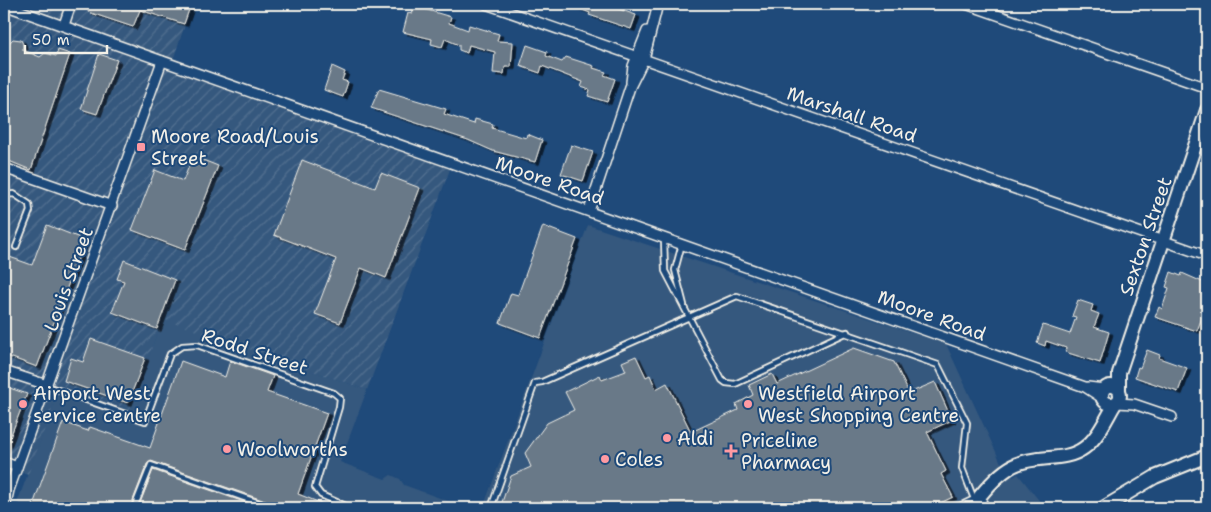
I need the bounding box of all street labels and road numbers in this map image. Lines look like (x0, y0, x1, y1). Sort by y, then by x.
street label: Marshall Road (783, 81, 920, 148)
street label: Moore Road (492, 150, 608, 211)
street label: Sexton Street (1113, 173, 1178, 299)
street label: Louis Street (38, 224, 99, 335)
street label: Moore Road (874, 284, 990, 347)
street label: Rodd Street (198, 323, 311, 380)

